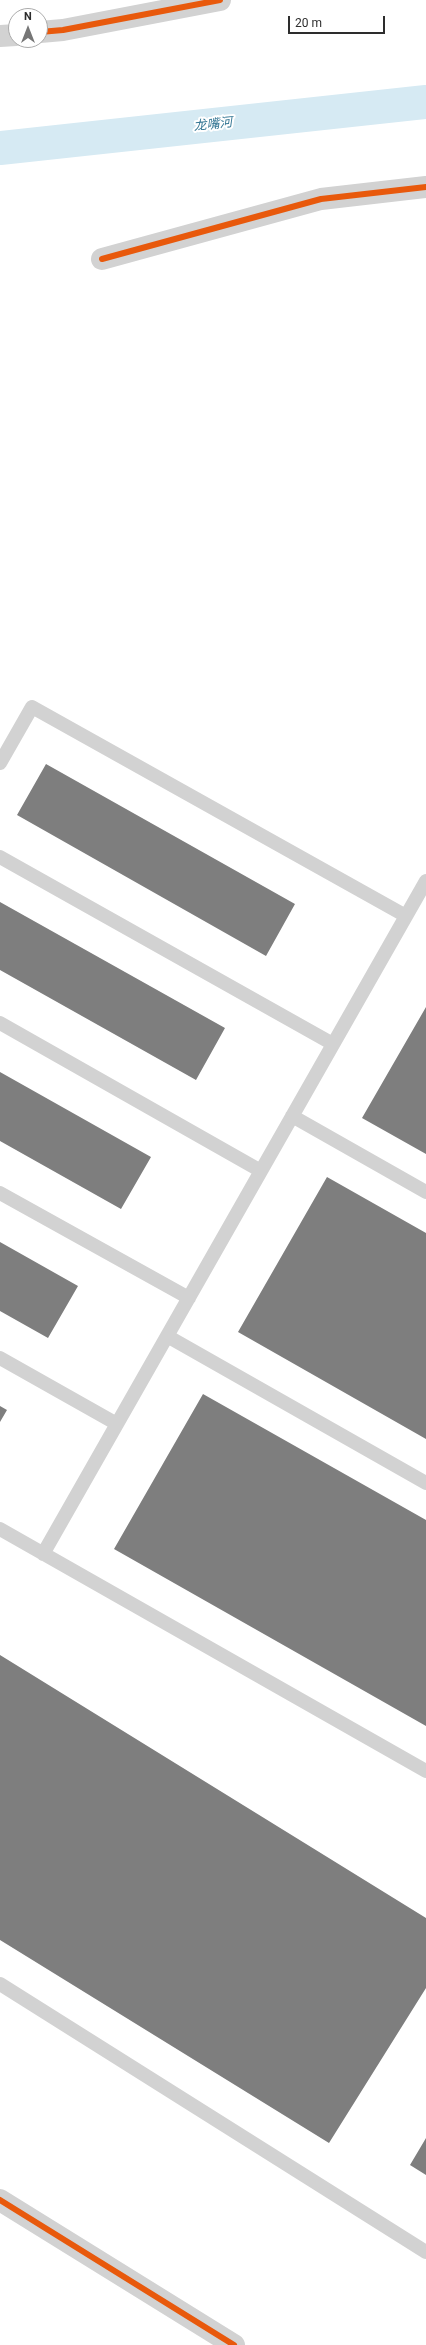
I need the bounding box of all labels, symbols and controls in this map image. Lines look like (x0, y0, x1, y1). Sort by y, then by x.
north arrow (8, 8, 48, 48)
scale bar (290, 8, 387, 34)
text: N (24, 10, 32, 23)
text: 20 m (295, 16, 322, 30)
water label: 龙嘴河 (193, 115, 233, 135)

